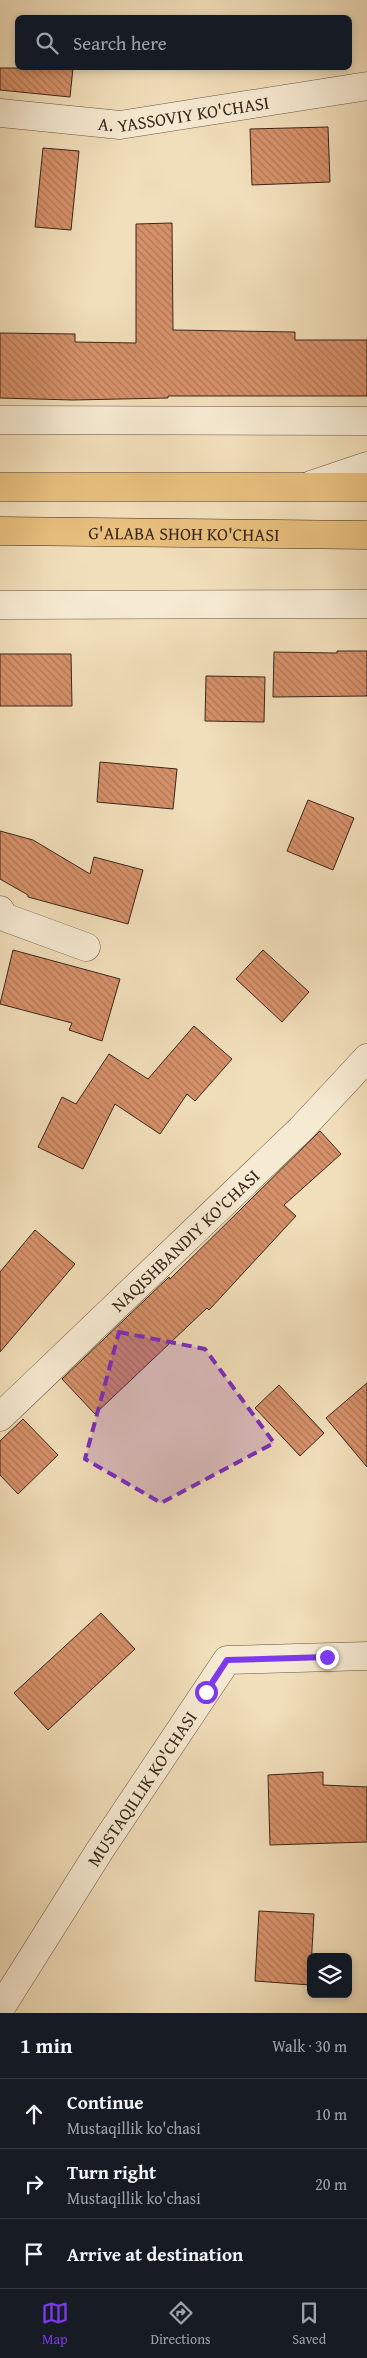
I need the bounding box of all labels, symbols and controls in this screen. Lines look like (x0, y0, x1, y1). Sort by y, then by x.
search box (15, 15, 352, 70)
icon: search (33, 29, 61, 57)
text: Search here (73, 29, 167, 57)
street label: A. YASSOVIY KO'CHASI (97, 88, 271, 139)
street label: G'ALABA SHOH KO'CHASI (88, 518, 280, 548)
street label: NAQISHBANDIY KO'CHASI (105, 1162, 265, 1318)
route end (316, 1646, 339, 1669)
route start (195, 1681, 218, 1704)
street label: MUSTAQILLIK KO'CHASI (80, 1705, 203, 1871)
map controls (307, 1953, 352, 1998)
button: layers (307, 1953, 352, 1998)
text: 1 min (20, 2030, 72, 2061)
text: Walk · 30 m (272, 2034, 347, 2058)
text: Continue (67, 2088, 144, 2116)
icon: ahead (20, 2100, 48, 2128)
text: 10 m (315, 2102, 347, 2126)
text: Mustaqillik ko'chasi (67, 2116, 201, 2140)
text: Turn right (67, 2158, 156, 2186)
icon: right (20, 2170, 48, 2198)
text: 20 m (315, 2172, 347, 2196)
text: Mustaqillik ko'chasi (67, 2186, 201, 2210)
icon: arrive (20, 2240, 48, 2268)
text: Arrive at destination (67, 2240, 243, 2268)
tab: Map (41, 2299, 69, 2349)
tab: Directions (150, 2299, 211, 2349)
tab: Saved (292, 2299, 326, 2349)

